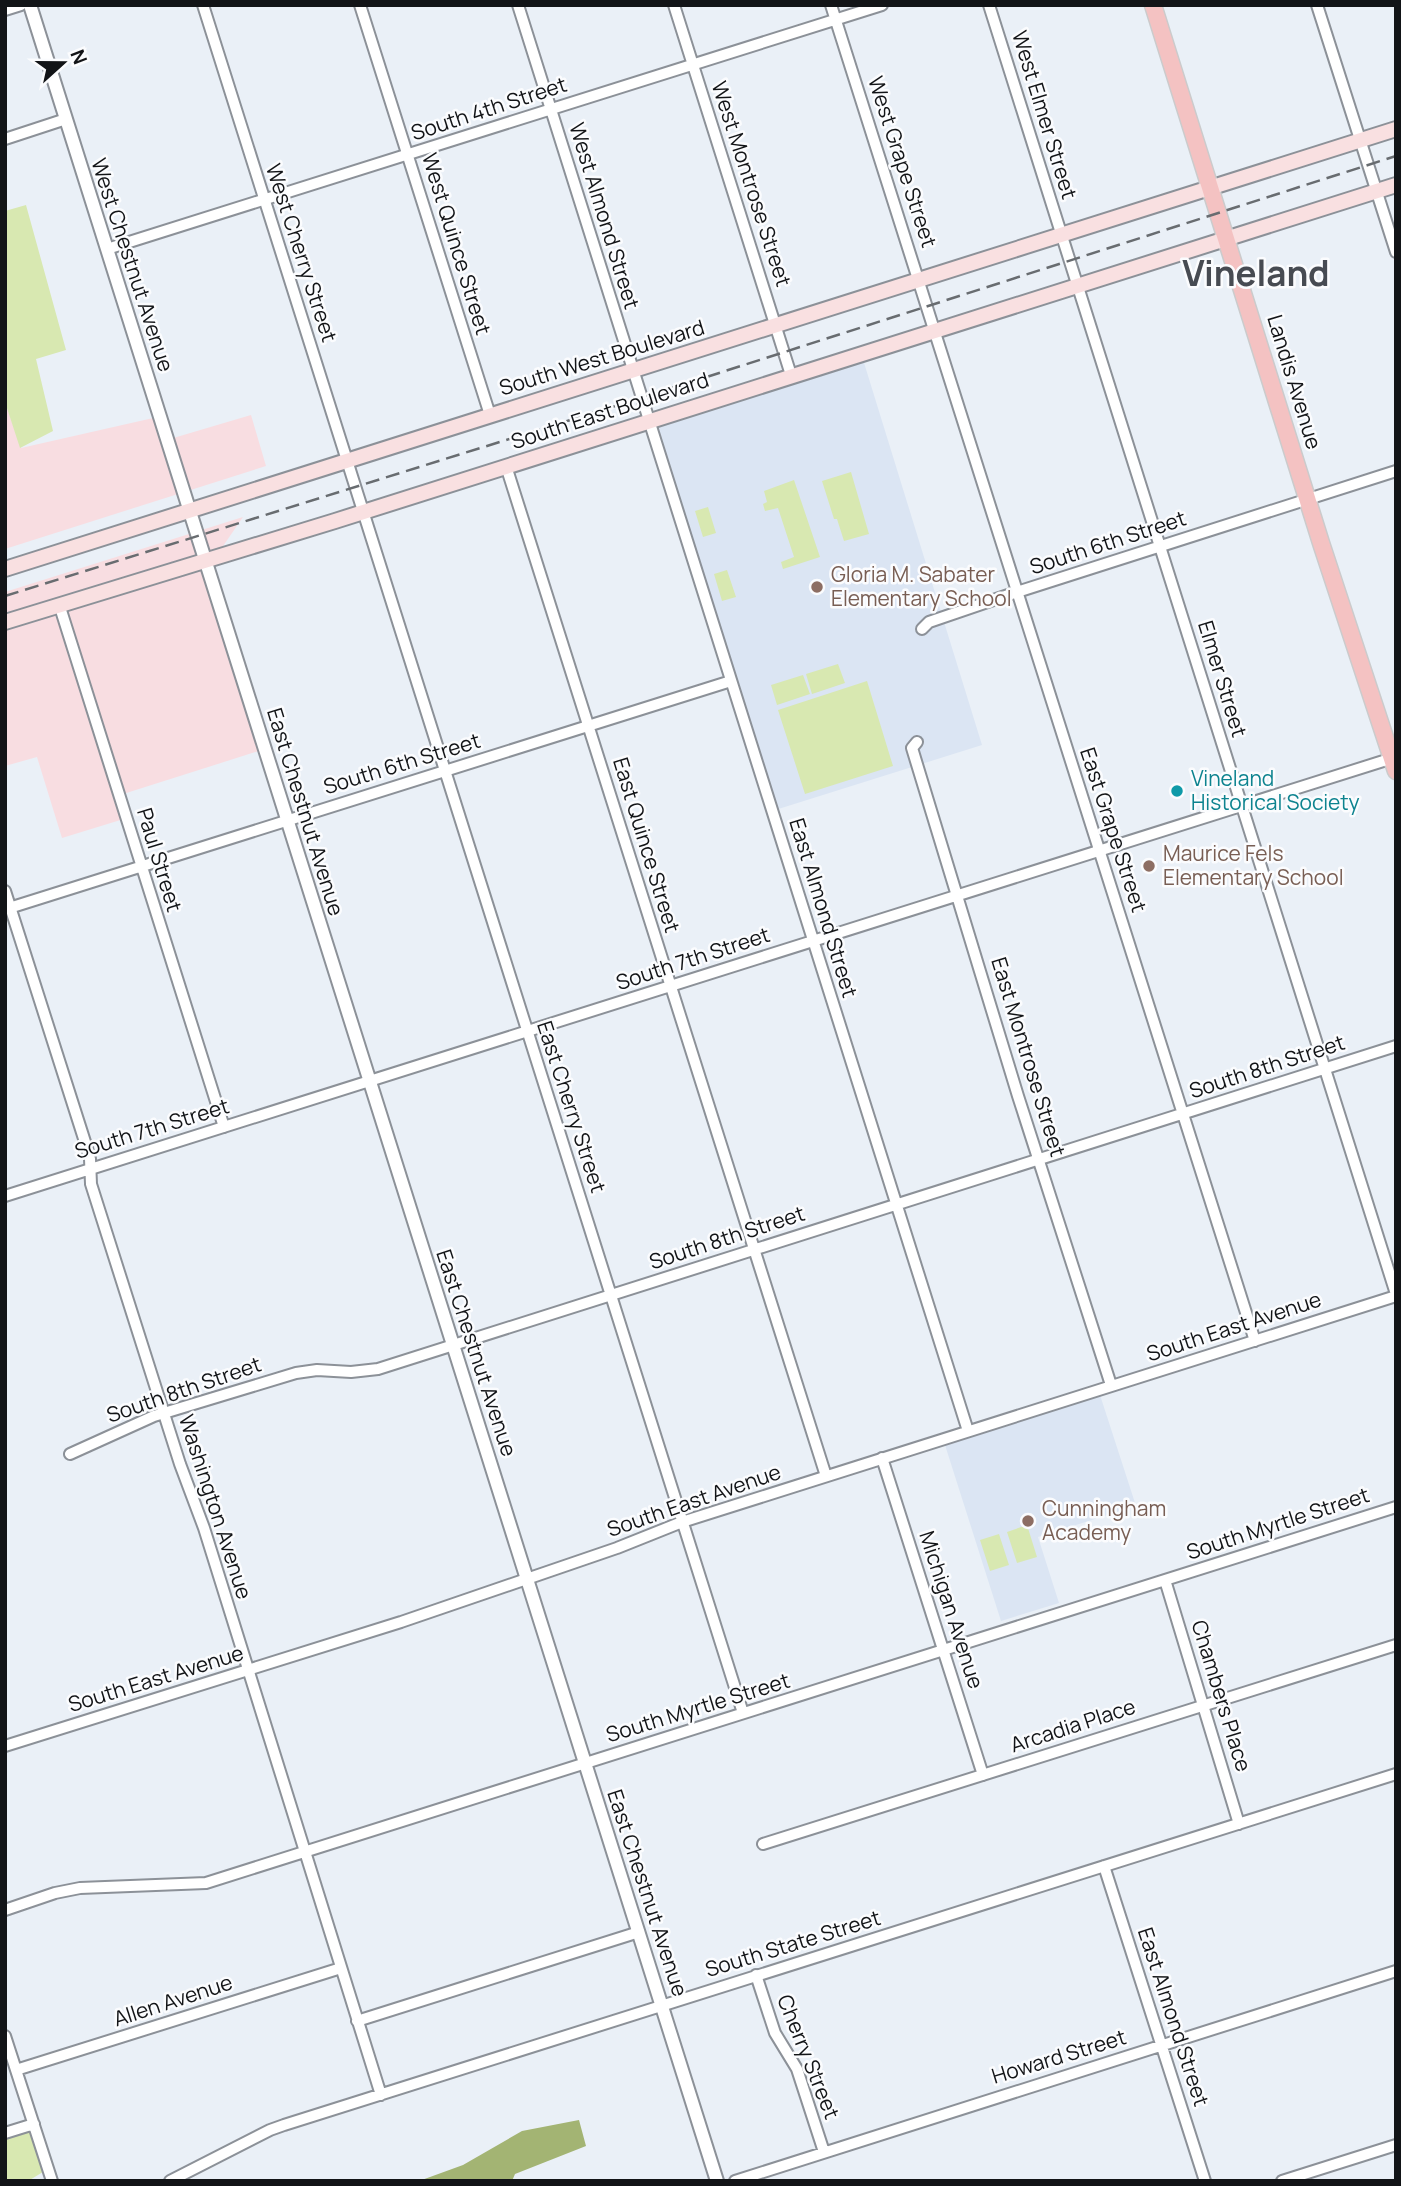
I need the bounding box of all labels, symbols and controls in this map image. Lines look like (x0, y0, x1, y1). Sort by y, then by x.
street label: West Elmer Street (1006, 27, 1084, 202)
north arrow (28, 28, 98, 98)
text: N (64, 46, 93, 68)
street label: South 4th Street (407, 70, 570, 146)
street label: West Grape Street (862, 72, 944, 251)
street label: West Montrose Street (706, 78, 798, 290)
street label: West Almond Street (563, 119, 647, 312)
street label: West Quince Street (416, 149, 498, 338)
street label: West Chestnut Avenue (85, 154, 181, 375)
street label: West Cherry Street (260, 160, 344, 345)
district label: Vineland (1182, 249, 1330, 297)
street label: Landis Avenue (1261, 311, 1329, 452)
street label: South West Boulevard (496, 312, 708, 402)
street label: South East Boulevard (507, 365, 712, 455)
street label: South 6th Street (1026, 504, 1189, 581)
place label: Gloria M. Sabater Elementary School (831, 560, 1012, 612)
marker: Gloria M. Sabater Elementary School (809, 579, 825, 595)
street label: Elmer Street (1192, 617, 1254, 740)
street label: East Chestnut Avenue (261, 704, 351, 919)
street label: South 6th Street (320, 726, 484, 800)
street label: East Grape Street (1074, 744, 1154, 916)
street label: East Quince Street (607, 754, 687, 936)
place label: Vineland Historical Society (1191, 764, 1360, 816)
marker: Vineland Historical Society (1169, 783, 1185, 799)
street label: Paul Street (131, 804, 189, 915)
street label: East Almond Street (783, 814, 865, 1001)
place label: Maurice Fels Elementary School (1163, 839, 1344, 891)
marker: Maurice Fels Elementary School (1141, 858, 1157, 874)
street label: South 7th Street (612, 920, 773, 996)
street label: East Montrose Street (985, 954, 1073, 1160)
street label: East Cherry Street (531, 1017, 613, 1196)
street label: South 8th Street (1185, 1028, 1348, 1104)
street label: South 7th Street (71, 1091, 232, 1165)
street label: South 8th Street (645, 1199, 808, 1275)
street label: East Chestnut Avenue (430, 1246, 524, 1460)
street label: South East Avenue (1143, 1285, 1325, 1367)
street label: South 8th Street (103, 1349, 265, 1429)
street label: Washington Avenue (173, 1411, 259, 1603)
street label: South East Avenue (603, 1457, 784, 1543)
street label: South Myrtle Street (1183, 1480, 1373, 1566)
place label: Cunningham Academy (1042, 1494, 1166, 1546)
marker: Cunningham Academy (1020, 1513, 1036, 1529)
street label: Michigan Avenue (913, 1527, 991, 1692)
street label: Chambers Place (1186, 1617, 1258, 1775)
street label: South East Avenue (65, 1638, 247, 1718)
street label: South Myrtle Street (602, 1666, 793, 1748)
street label: Arcadia Place (1007, 1692, 1139, 1758)
street label: East Chestnut Avenue (601, 1786, 695, 2000)
street label: South State Street (702, 1903, 884, 1983)
street label: East Almond Street (1132, 1924, 1216, 2110)
street label: Allen Avenue (110, 1968, 236, 2032)
street label: Cherry Street (771, 1990, 847, 2123)
street label: Howard Street (988, 2022, 1129, 2090)

